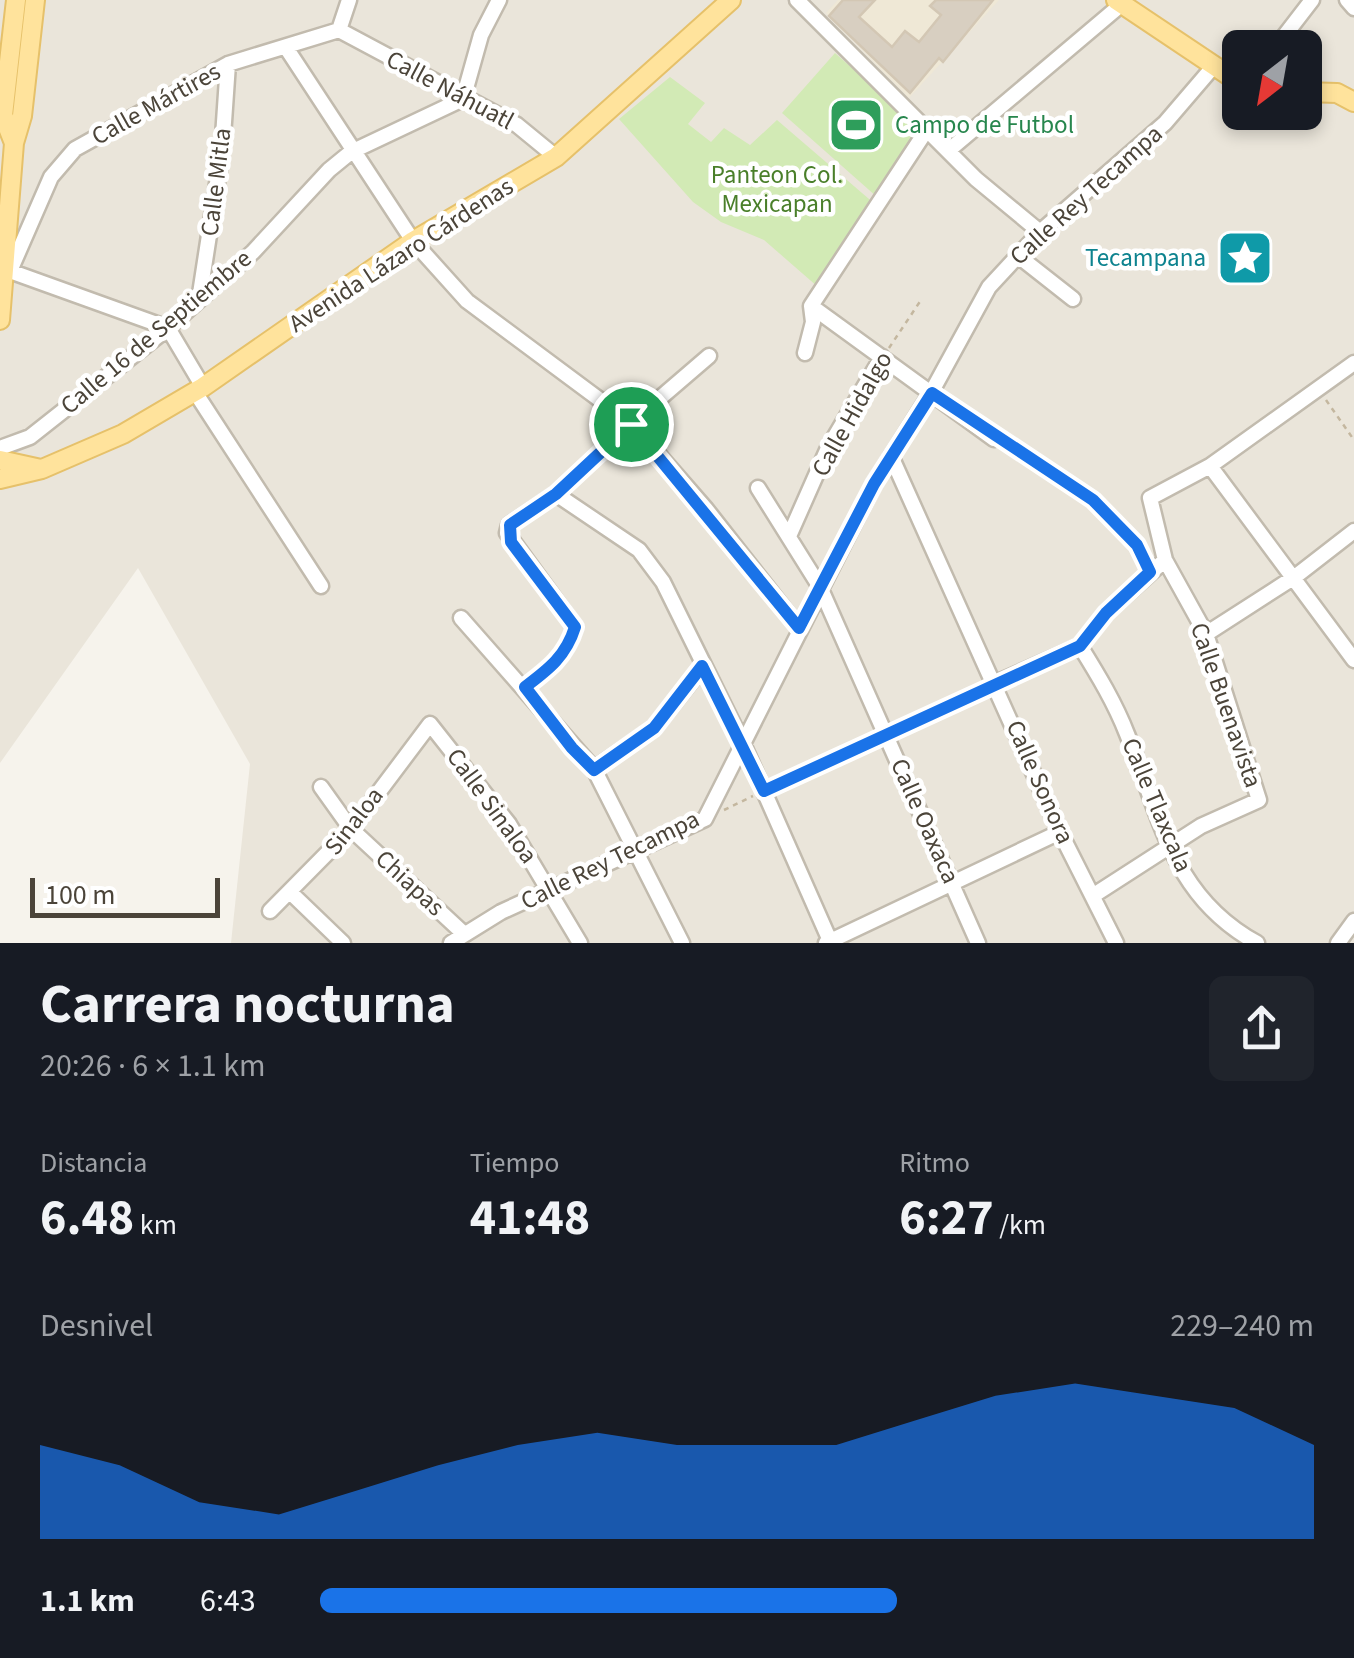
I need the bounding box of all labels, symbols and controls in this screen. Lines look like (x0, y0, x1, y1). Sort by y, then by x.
north arrow (1222, 30, 1322, 130)
map controls (1222, 30, 1322, 130)
street label: Calle Náhuatl (380, 41, 520, 139)
street label: Calle Mártires (85, 54, 227, 154)
sports icon: Campo de Futbol (826, 95, 886, 155)
place label: Campo de Futbol (895, 107, 1074, 143)
street label: Calle Rey Tecampa (1002, 116, 1170, 274)
street label: Calle Mitla (192, 126, 240, 238)
park label: Panteon Col. Mexicapan (711, 157, 843, 222)
street label: Avenida Lázaro Cárdenas (282, 169, 520, 341)
place icon: Tecampana (1215, 228, 1275, 288)
place label: Tecampana (1085, 240, 1206, 276)
street label: Calle 16 de Septiembre (53, 241, 259, 423)
street label: Calle Hidalgo (803, 345, 901, 483)
pin (589, 382, 674, 467)
icon: arrive (604, 397, 659, 452)
street label: Calle Buenavista (1181, 618, 1271, 792)
street label: Calle Sonora (997, 714, 1083, 850)
street label: Calle Tlaxcala (1113, 732, 1201, 878)
street label: Calle Sinaloa (438, 741, 546, 871)
street label: Calle Oaxaca (881, 753, 969, 889)
street label: Sinaloa (316, 779, 392, 863)
street label: Calle Rey Tecampa (514, 801, 706, 919)
street label: Chiapas (367, 841, 453, 925)
scale bar (30, 873, 220, 918)
text: 100 m (45, 875, 116, 915)
text: Carrera nocturna (40, 966, 455, 1044)
button: share (1209, 976, 1314, 1081)
text: 20:26 · 6 × 1.1 km (40, 1043, 266, 1089)
text: Distancia (40, 1143, 147, 1183)
text: Tiempo (470, 1143, 559, 1183)
text: Ritmo (899, 1143, 970, 1183)
text: 6.48 (40, 1183, 134, 1254)
text: 41:48 (470, 1183, 590, 1254)
text: 6:27 (899, 1183, 994, 1254)
text: km (134, 1205, 177, 1245)
text: /km (994, 1205, 1046, 1245)
text: Desnivel (40, 1303, 153, 1349)
text: 229–240 m (1170, 1303, 1314, 1349)
text: 1.1 km (40, 1578, 135, 1624)
text: 6:43 (200, 1578, 256, 1624)

